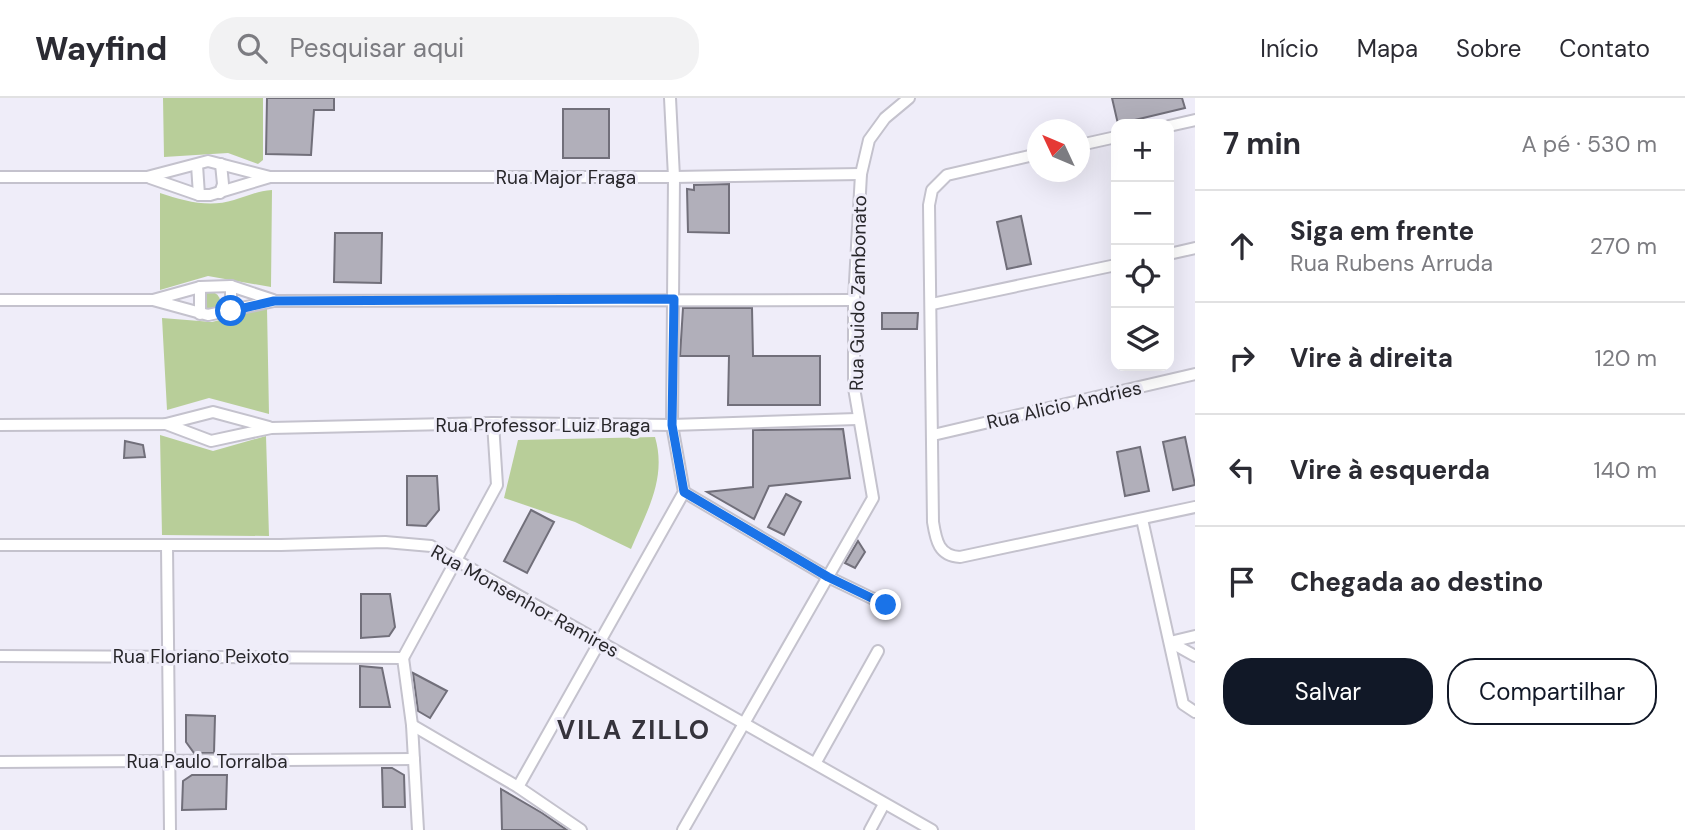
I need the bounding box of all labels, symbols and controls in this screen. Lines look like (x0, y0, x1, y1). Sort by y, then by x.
search box (209, 17, 699, 80)
text: Wayfind (35, 27, 167, 70)
icon: search (233, 29, 271, 67)
text: Pesquisar aqui (289, 31, 464, 65)
text: Início (1260, 33, 1319, 64)
text: Mapa (1357, 33, 1418, 64)
text: Sobre (1456, 33, 1521, 64)
text: Contato (1559, 33, 1650, 64)
north arrow (1027, 119, 1090, 182)
map controls (1111, 119, 1174, 371)
button: + (1111, 119, 1174, 182)
text: 7 min (1223, 124, 1301, 163)
text: A pé · 530 m (1521, 129, 1657, 159)
street label: Rua Major Fraga (496, 165, 636, 190)
button: − (1111, 182, 1174, 245)
street label: Rua Guido Zambonato (844, 195, 872, 391)
text: Siga em frente (1290, 214, 1474, 248)
icon: ahead (1223, 227, 1261, 265)
text: 270 m (1590, 231, 1657, 261)
button: locate (1111, 245, 1174, 308)
text: Rua Rubens Arruda (1290, 248, 1493, 278)
route start (215, 295, 246, 326)
button: layers (1111, 308, 1174, 371)
icon: right (1223, 339, 1261, 377)
text: Vire à direita (1290, 341, 1453, 375)
text: 120 m (1594, 343, 1657, 373)
street label: Rua Alicio Andries (984, 375, 1144, 435)
street label: Rua Professor Luiz Braga (436, 413, 650, 438)
icon: left (1223, 451, 1261, 489)
text: Vire à esquerda (1290, 453, 1490, 487)
text: 140 m (1594, 455, 1657, 485)
street label: Rua Monsenhor Ramires (427, 539, 623, 663)
icon: arrive (1223, 563, 1261, 601)
text: Chegada ao destino (1290, 565, 1543, 599)
route end (870, 589, 901, 620)
street label: Rua Floriano Peixoto (113, 644, 289, 669)
button: Salvar (1223, 658, 1433, 725)
button: Compartilhar (1447, 658, 1657, 725)
district label: VILA ZILLO (557, 713, 711, 747)
street label: Rua Paulo Torralba (126, 749, 288, 774)

